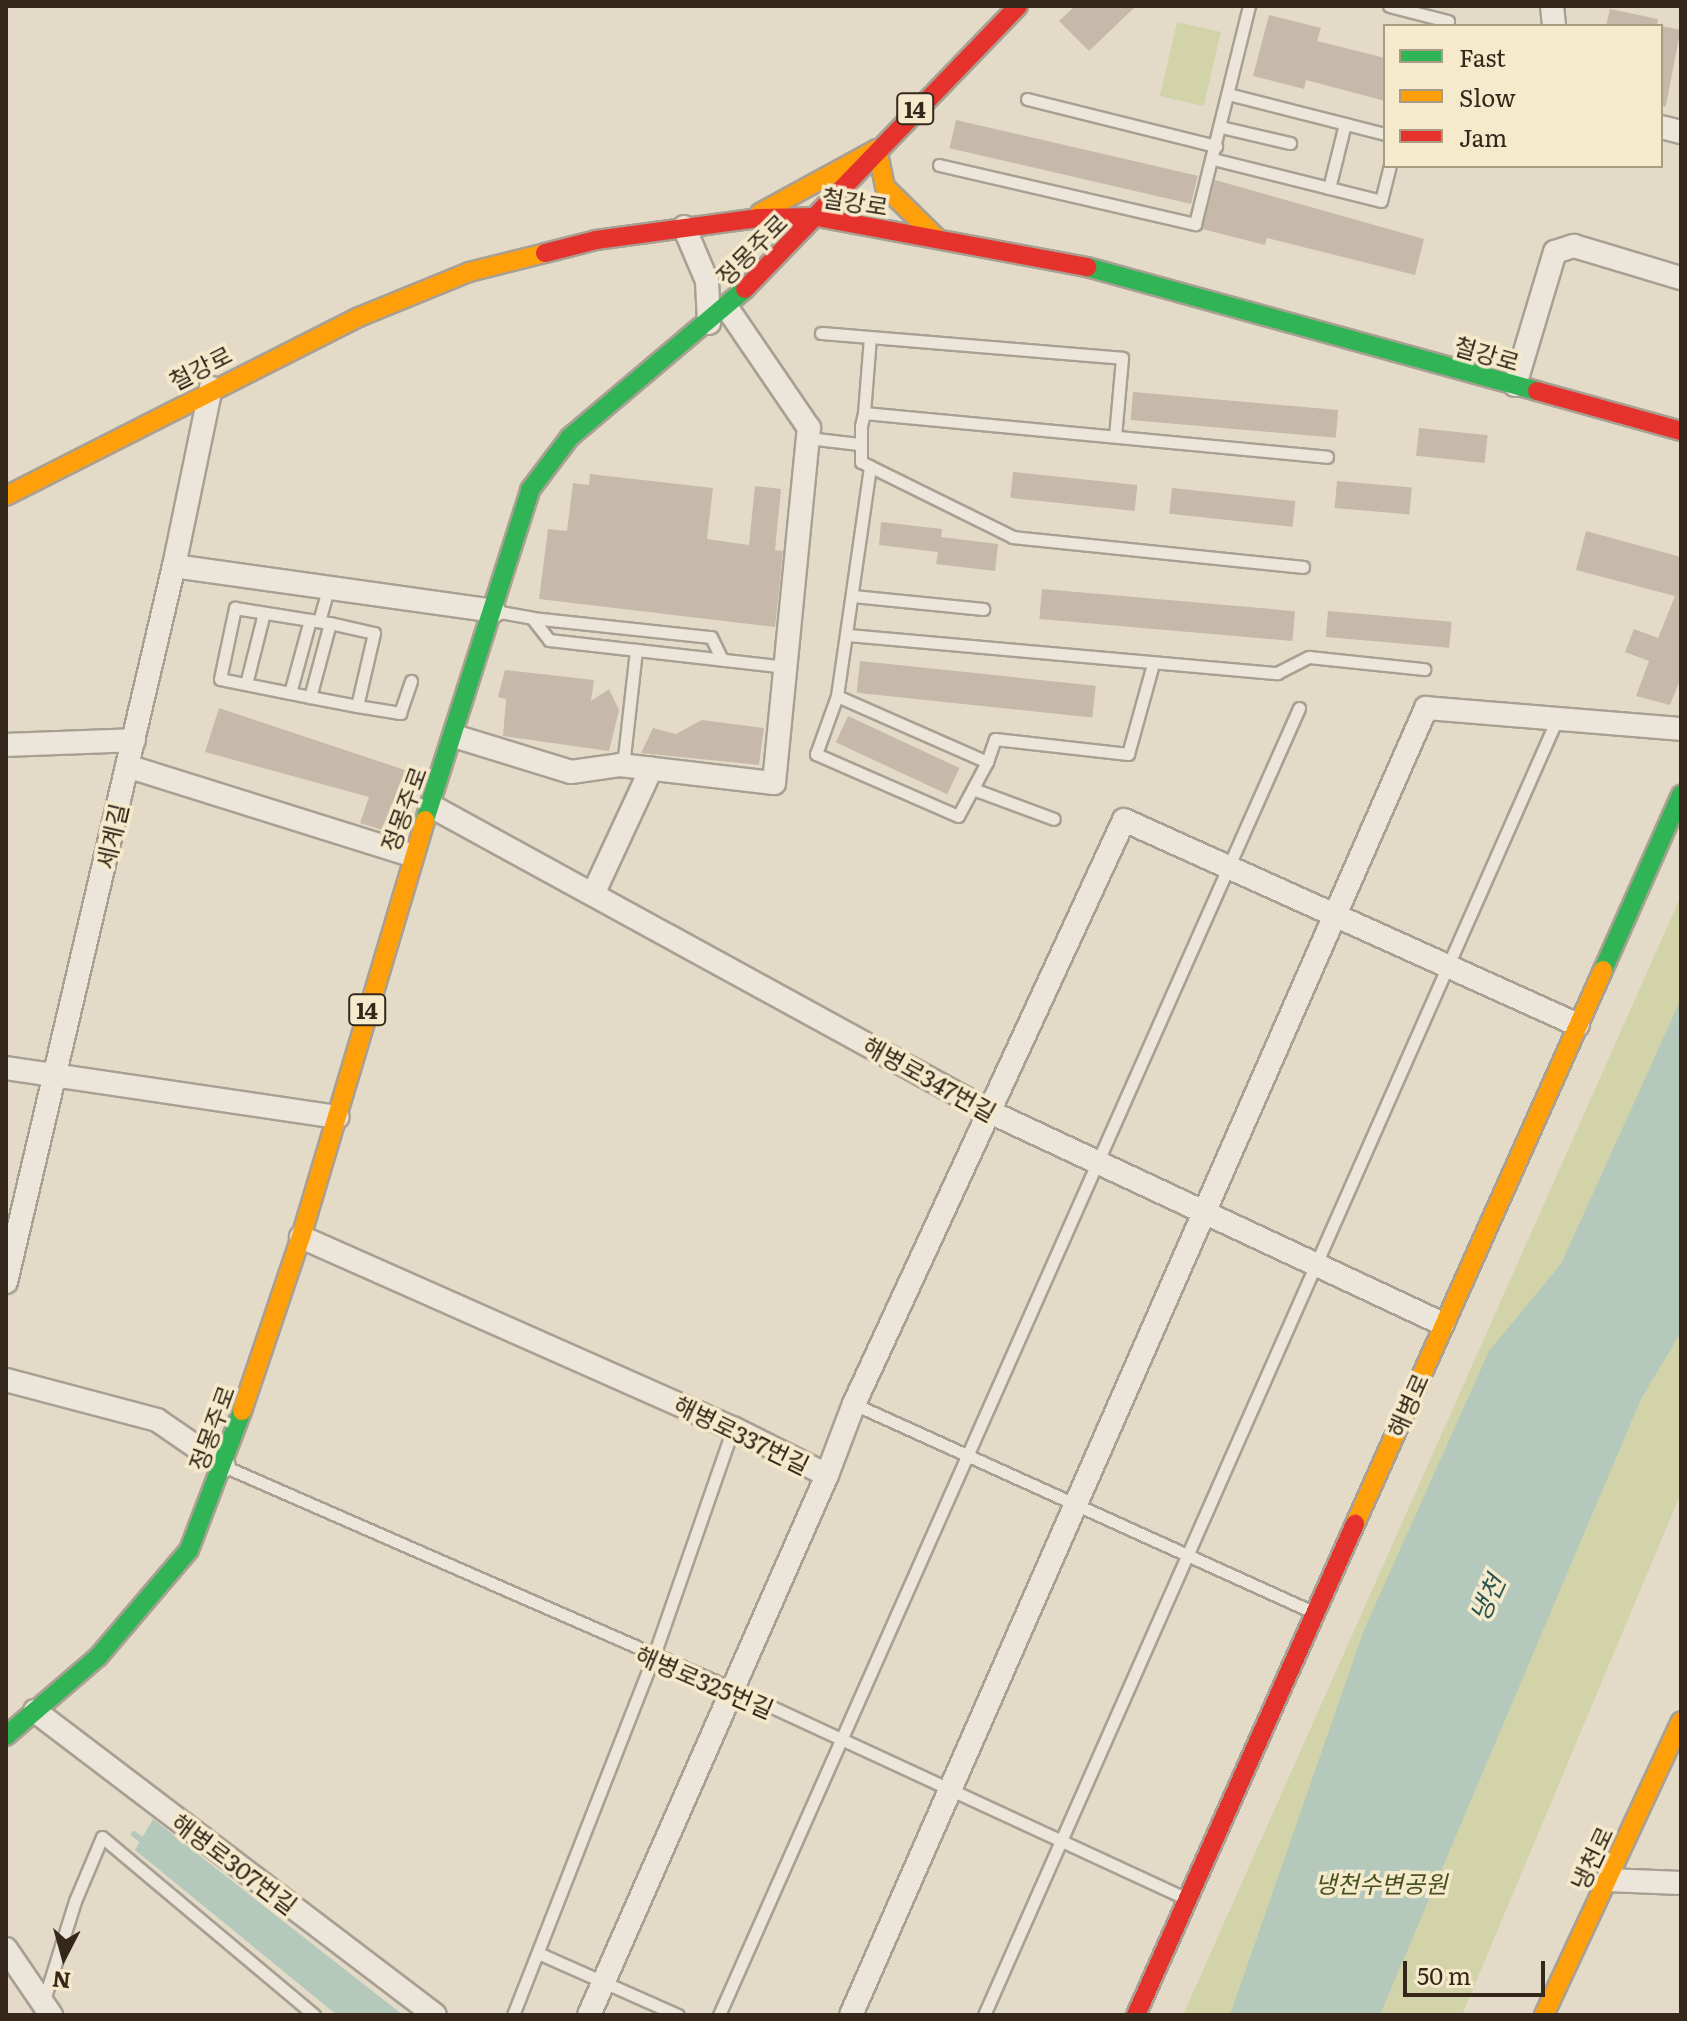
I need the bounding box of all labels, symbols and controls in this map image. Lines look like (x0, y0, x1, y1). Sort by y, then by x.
legend (1383, 24, 1663, 168)
text: Fast (1459, 39, 1506, 74)
text: Slow (1459, 79, 1516, 114)
road number: 14 (895, 91, 935, 127)
text: Jam (1459, 119, 1507, 154)
street label: 철강로 (820, 182, 890, 220)
street label: 정몽주로 (710, 208, 792, 290)
street label: 철강로 (1451, 330, 1523, 376)
street label: 철강로 (164, 339, 236, 395)
street label: 정몽주로 (374, 763, 432, 855)
street label: 세계길 (90, 800, 132, 872)
road number: 14 (347, 992, 387, 1028)
street label: 해병로347번길 (858, 1030, 1002, 1126)
street label: 해병로 (1380, 1369, 1434, 1441)
street label: 정몽주로 (182, 1382, 240, 1474)
street label: 해병로337번길 (670, 1389, 814, 1479)
water label: 냉천 (1462, 1570, 1510, 1626)
street label: 해병로325번길 (632, 1639, 778, 1723)
street label: 해병로307번길 (167, 1807, 303, 1919)
street label: 냉천로 (1564, 1822, 1618, 1894)
park label: 냉천수변공원 (1315, 1869, 1447, 1897)
north arrow (24, 1917, 104, 1997)
scale bar (1407, 1945, 1549, 1995)
text: 50 m (1417, 1957, 1471, 1992)
text: N (51, 1964, 72, 1999)

